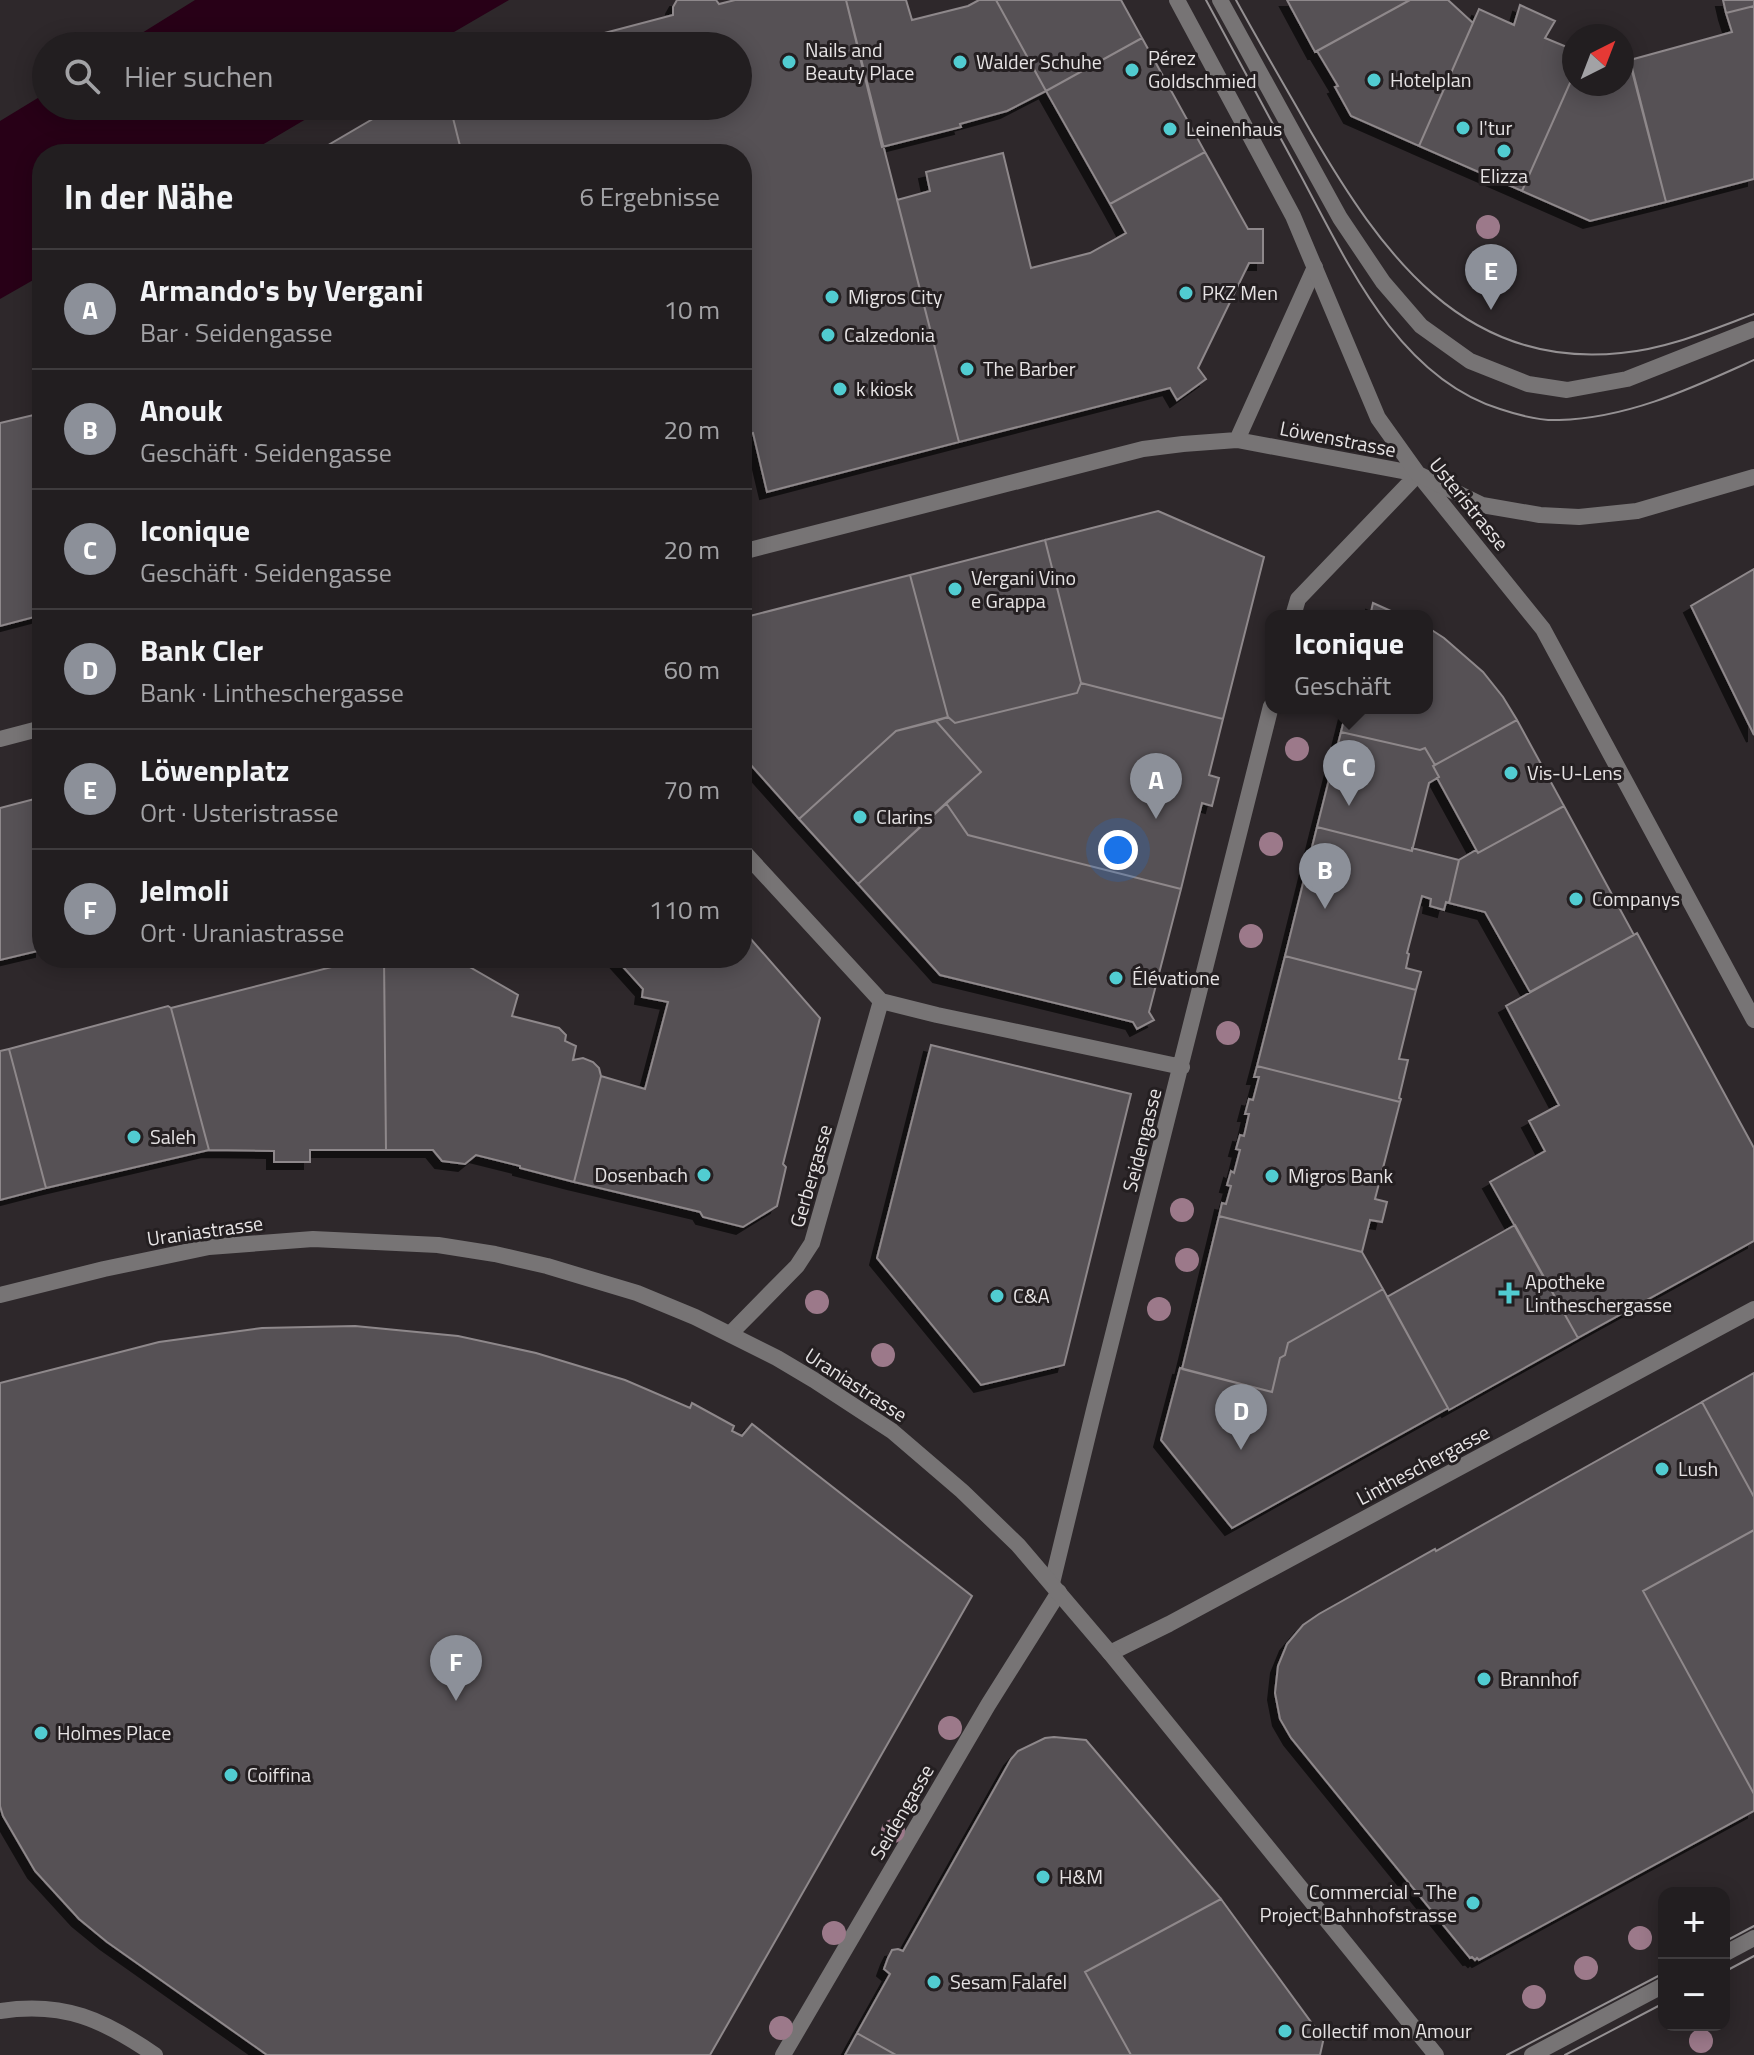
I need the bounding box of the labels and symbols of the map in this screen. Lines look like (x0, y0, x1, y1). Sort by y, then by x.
north arrow (1562, 24, 1634, 96)
place label: Nails and Beauty Place (805, 34, 914, 88)
place label: Pérez Goldschmied (1148, 42, 1257, 96)
place label: Walder Schuhe (976, 46, 1102, 77)
marker: Nails and Beauty Place (780, 53, 798, 71)
marker: Walder Schuhe (951, 53, 969, 71)
marker: Pérez Goldschmied (1123, 61, 1141, 79)
place label: Hotelplan (1390, 64, 1472, 95)
marker: Hotelplan (1365, 71, 1383, 89)
place label: l'tur (1479, 112, 1512, 143)
place label: Leinenhaus (1186, 113, 1282, 144)
marker: l'tur (1454, 119, 1472, 137)
marker: Leinenhaus (1161, 120, 1179, 138)
marker: Elizza (1495, 142, 1513, 160)
place label: Elizza (1480, 160, 1528, 191)
pin: E (1465, 244, 1517, 310)
place label: PKZ Men (1202, 277, 1278, 308)
place label: Migros City (848, 281, 943, 312)
marker: PKZ Men (1177, 284, 1195, 302)
marker: Migros City (823, 288, 841, 306)
place label: Calzedonia (844, 319, 935, 350)
marker: Calzedonia (819, 326, 837, 344)
place label: The Barber (983, 353, 1076, 384)
marker: The Barber (958, 360, 976, 378)
place label: k kiosk (856, 373, 914, 404)
marker: k kiosk (831, 380, 849, 398)
street label: Löwenstrasse (1277, 412, 1399, 465)
street label: Usteristrasse (1422, 450, 1517, 557)
place label: Vergani Vino e Grappa (971, 562, 1076, 616)
marker: Vergani Vino e Grappa (946, 580, 964, 598)
pin: C (1323, 740, 1375, 806)
pin: A (1130, 753, 1182, 819)
place label: Vis-U-Lens (1527, 757, 1622, 788)
marker: Vis-U-Lens (1502, 764, 1520, 782)
place label: Clarins (876, 801, 933, 832)
marker: Clarins (851, 808, 869, 826)
your location (1098, 830, 1138, 870)
pin: B (1299, 843, 1351, 909)
place label: Companys (1592, 883, 1680, 914)
marker: Companys (1567, 890, 1585, 908)
place label: Élévatione (1132, 962, 1220, 993)
marker: Élévatione (1107, 969, 1125, 987)
street label: Seidengasse (1114, 1085, 1169, 1195)
place label: Saleh (150, 1121, 196, 1152)
street label: Gerbergasse (781, 1121, 840, 1231)
marker: Saleh (125, 1128, 143, 1146)
place label: Dosenbach (594, 1159, 688, 1190)
place label: Migros Bank (1288, 1160, 1394, 1191)
marker: Dosenbach (695, 1166, 713, 1184)
marker: Migros Bank (1263, 1167, 1281, 1185)
street label: Uraniastrasse (145, 1207, 265, 1254)
place label: Apotheke Lintheschergasse (1525, 1266, 1672, 1320)
place label: C&A (1013, 1280, 1050, 1311)
marker: Apotheke Lintheschergasse (1500, 1284, 1518, 1302)
marker: C&A (988, 1287, 1006, 1305)
street label: Uraniastrasse (799, 1340, 914, 1429)
pin: D (1215, 1384, 1267, 1450)
street label: Lintheschergasse (1351, 1416, 1495, 1513)
place label: Lush (1678, 1453, 1718, 1484)
marker: Lush (1653, 1460, 1671, 1478)
pin: F (430, 1635, 482, 1701)
place label: Brannhof (1500, 1663, 1579, 1694)
marker: Brannhof (1475, 1670, 1493, 1688)
place label: Holmes Place (57, 1717, 171, 1748)
marker: Holmes Place (32, 1724, 50, 1742)
street label: Seidengasse (862, 1758, 941, 1865)
place label: Coiffina (247, 1759, 311, 1790)
marker: Coiffina (222, 1766, 240, 1784)
place label: H&M (1059, 1861, 1103, 1892)
marker: H&M (1034, 1868, 1052, 1886)
place label: Commercial - The Project Bahnhofstrasse (1260, 1876, 1457, 1930)
marker: Commercial - The Project Bahnhofstrasse (1464, 1894, 1482, 1912)
place label: Sesam Falafel (950, 1966, 1067, 1997)
marker: Sesam Falafel (925, 1973, 943, 1991)
place label: Collectif mon Amour (1301, 2015, 1472, 2046)
marker: Collectif mon Amour (1276, 2022, 1294, 2040)

